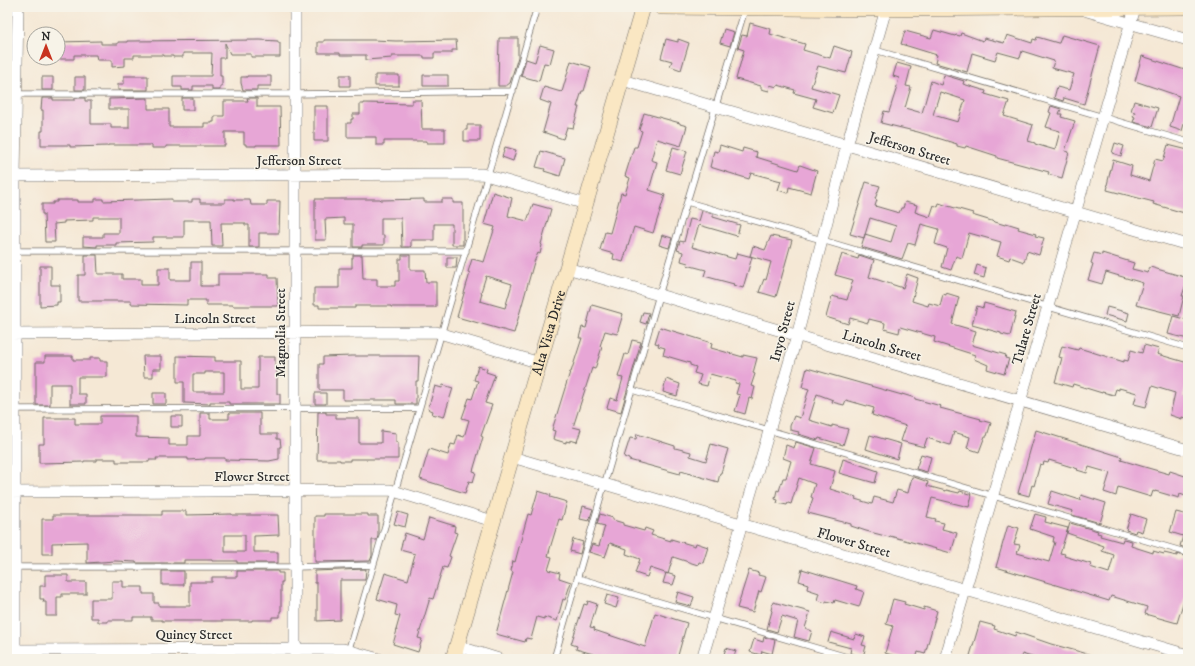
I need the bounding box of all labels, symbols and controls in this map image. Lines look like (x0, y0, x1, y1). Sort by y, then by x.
north arrow (26, 26, 66, 66)
text: N (41, 30, 51, 44)
street label: Jefferson Street (865, 127, 953, 170)
street label: Jefferson Street (255, 152, 342, 170)
street label: Magnolia Street (272, 288, 290, 378)
street label: Alta Vista Drive (528, 288, 570, 378)
street label: Tulare Street (1008, 291, 1046, 367)
street label: Inyo Street (766, 298, 800, 364)
street label: Lincoln Street (174, 310, 256, 328)
street label: Lincoln Street (840, 326, 924, 366)
street label: Flower Street (214, 468, 290, 486)
street label: Flower Street (815, 524, 893, 562)
street label: Quincy Street (156, 626, 233, 644)

